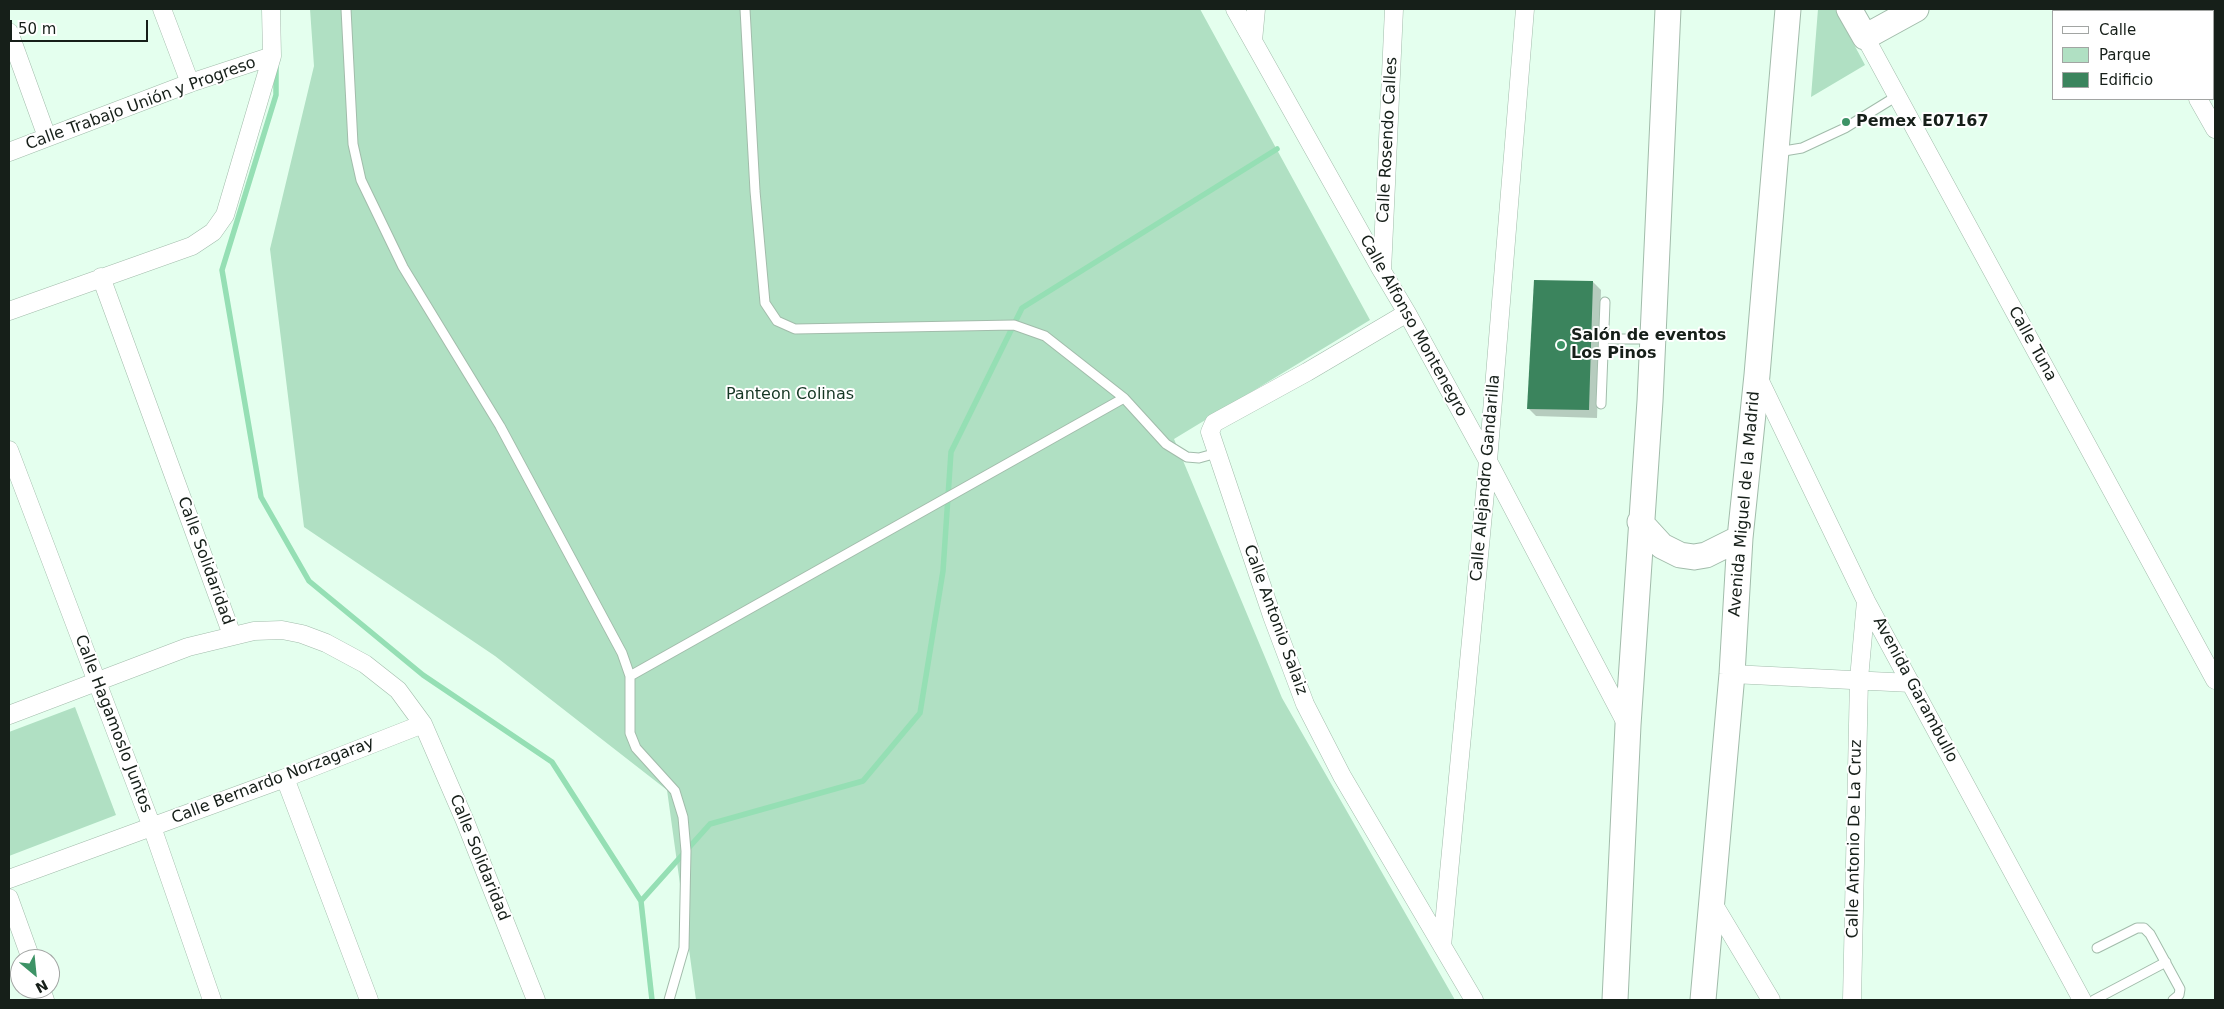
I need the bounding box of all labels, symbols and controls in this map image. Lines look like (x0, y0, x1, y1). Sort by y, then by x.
scale bar (12, 10, 150, 42)
legend (2052, 10, 2214, 100)
text: 50 m (18, 20, 56, 38)
text: Calle (2099, 21, 2136, 39)
text: Parque (2099, 46, 2151, 64)
street label: Calle Trabajo Unión y Progreso (23, 53, 259, 155)
street label: Calle Rosendo Calles (1374, 56, 1402, 224)
text: Edificio (2099, 71, 2153, 89)
place label: Pemex E07167 (1856, 112, 1989, 132)
marker: Pemex E07167 (1840, 116, 1852, 128)
street label: Calle Alfonso Montenegro (1355, 232, 1471, 420)
street label: Calle Tuna (2004, 303, 2060, 385)
place label: Salón de eventos Los Pinos (1571, 326, 1726, 364)
marker: Salón de eventos Los Pinos (1555, 339, 1567, 351)
street label: Calle Alejandro Gandarilla (1467, 374, 1505, 582)
park label: Panteon Colinas (726, 385, 854, 405)
street label: Avenida Miguel de la Madrid (1726, 390, 1764, 618)
street label: Calle Solidaridad (173, 494, 237, 628)
street label: Calle Antonio Salaiz (1239, 542, 1311, 698)
street label: Avenida Garambullo (1868, 614, 1962, 766)
street label: Calle Hagamoslo Juntos (70, 632, 156, 816)
street label: Calle Bernardo Norzagaray (169, 733, 377, 829)
street label: Calle Antonio De La Cruz (1844, 739, 1866, 939)
street label: Calle Solidaridad (445, 792, 513, 924)
north arrow (10, 949, 60, 999)
text: N (33, 977, 51, 996)

